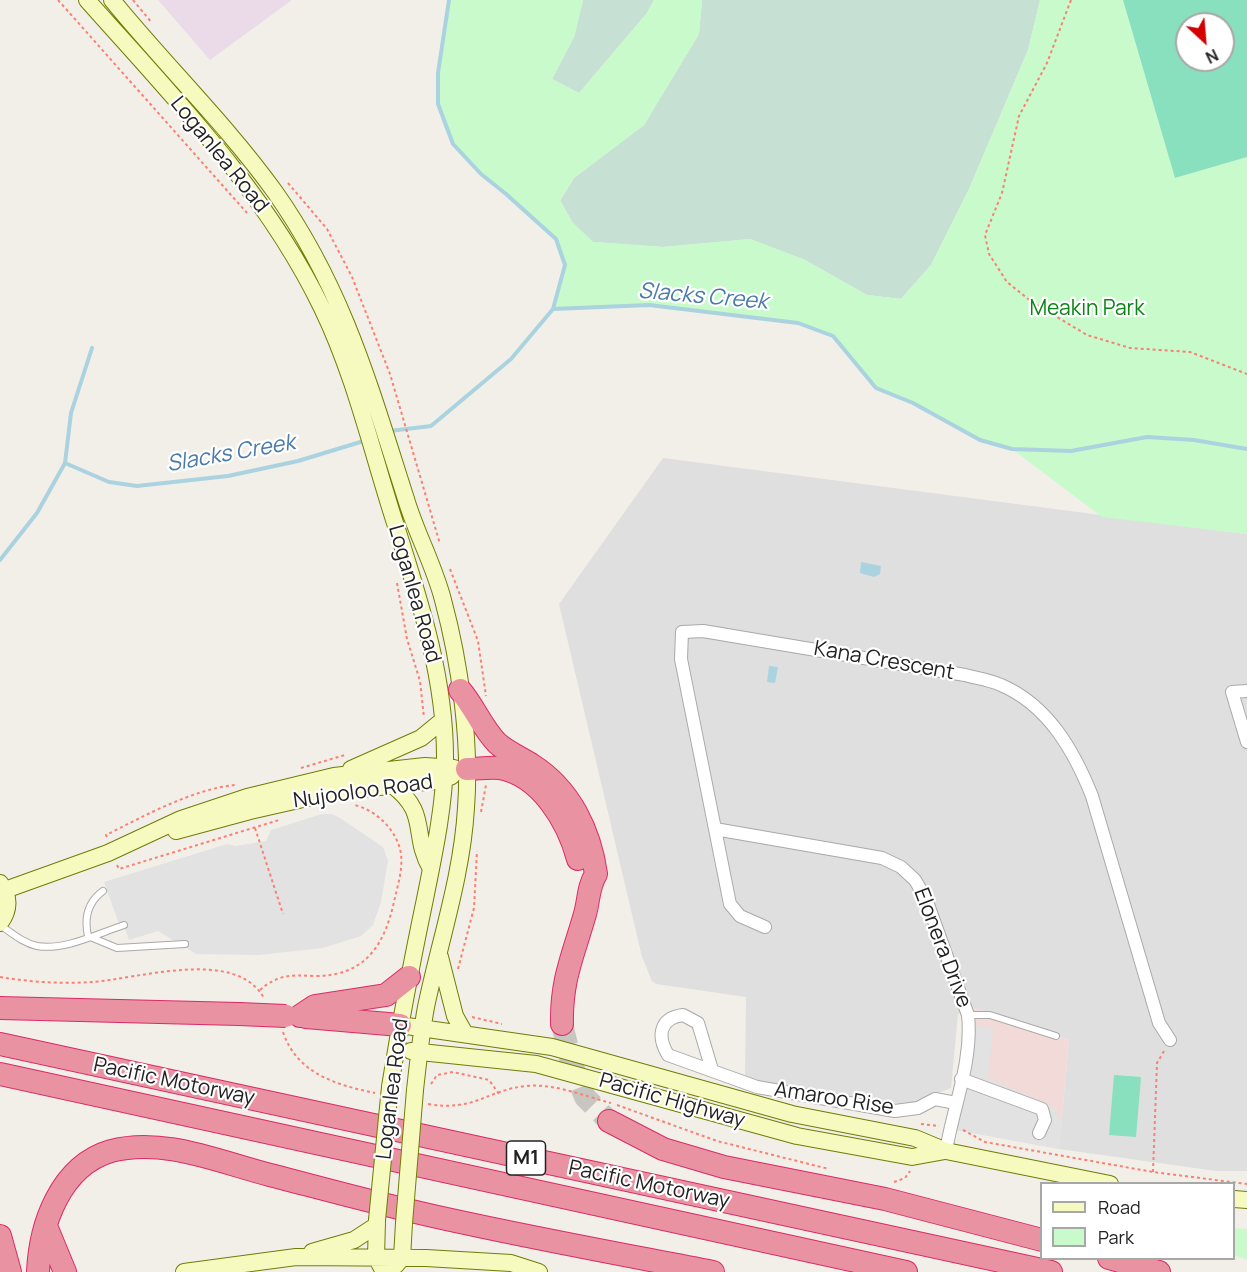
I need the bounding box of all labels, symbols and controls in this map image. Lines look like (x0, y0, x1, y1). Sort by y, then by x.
north arrow (1175, 12, 1235, 72)
text: N (1202, 44, 1222, 69)
street label: Loganlea Road (164, 92, 274, 218)
water label: Slacks Creek (637, 278, 769, 316)
park label: Meakin Park (1029, 296, 1145, 322)
water label: Slacks Creek (165, 430, 297, 478)
street label: Loganlea Road (382, 522, 446, 666)
street label: Kana Crescent (812, 636, 956, 686)
street label: Nujooloo Road (292, 770, 434, 814)
street label: Elonera Drive (908, 885, 976, 1011)
street label: Loganlea Road (372, 1017, 414, 1161)
street label: Pacific Motorway (91, 1053, 257, 1111)
street label: Pacific Highway (596, 1068, 748, 1134)
street label: Amaroo Rise (772, 1077, 896, 1121)
road number: M1 (506, 1141, 546, 1175)
street label: Pacific Motorway (566, 1156, 732, 1214)
legend (1040, 1182, 1235, 1260)
text: Road (1098, 1195, 1141, 1219)
text: Park (1098, 1225, 1134, 1249)

